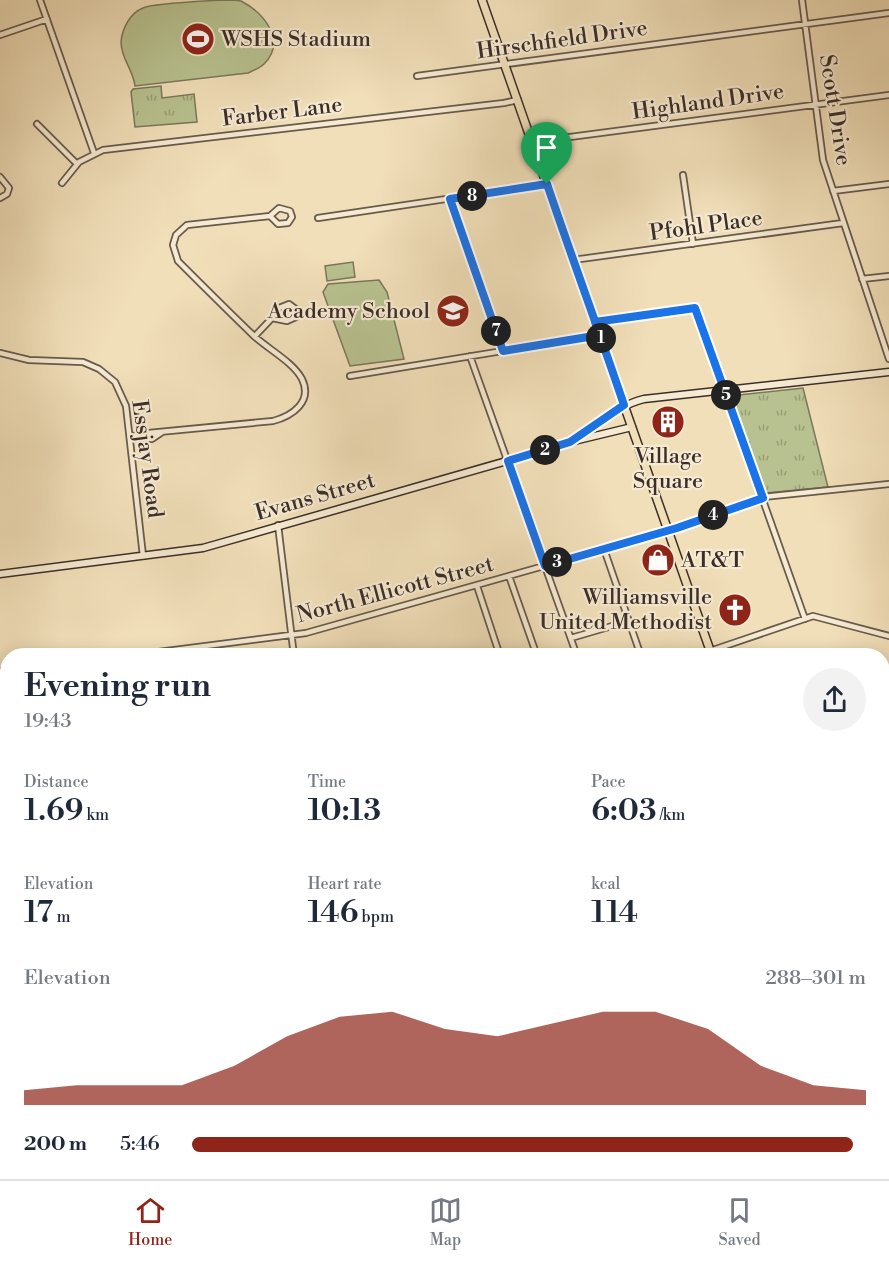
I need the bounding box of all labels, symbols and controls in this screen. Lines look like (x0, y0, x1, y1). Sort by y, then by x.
street label: Hirschfield Drive (475, 15, 649, 65)
sports icon: WSHS Stadium (180, 21, 216, 57)
place label: WSHS Stadium (220, 26, 371, 53)
street label: Scott Drive (813, 53, 857, 167)
street label: Highland Drive (630, 78, 786, 126)
street label: Farber Lane (220, 91, 344, 133)
pin (521, 122, 572, 184)
icon: arrive (530, 131, 563, 164)
pin: 8 (457, 181, 487, 211)
text: 8 (467, 186, 477, 206)
street label: Pfohl Place (648, 205, 764, 247)
school or university icon: Academy School (435, 293, 471, 329)
place label: Academy School (266, 298, 430, 325)
pin: 7 (481, 316, 511, 346)
text: 7 (491, 321, 501, 341)
pin: 1 (586, 323, 616, 353)
text: 1 (597, 328, 605, 348)
pin: 5 (711, 380, 741, 410)
text: 5 (721, 385, 731, 405)
street label: Essjay Road (125, 398, 169, 520)
building icon: Village Square (650, 404, 686, 440)
pin: 2 (530, 435, 560, 465)
text: 2 (540, 440, 550, 460)
place label: Village Square (633, 443, 703, 495)
street label: Evans Street (252, 467, 378, 527)
pin: 4 (698, 500, 728, 530)
text: 4 (708, 505, 718, 525)
shop icon: AT&T (640, 542, 676, 578)
pin: 3 (542, 547, 572, 577)
place label: AT&T (680, 547, 744, 574)
street label: North Ellicott Street (293, 551, 497, 629)
text: 3 (552, 552, 562, 572)
place label: Williamsville United Methodist (539, 584, 712, 636)
church icon: Williamsville United Methodist (717, 592, 753, 628)
text: Evening run (24, 666, 211, 707)
button: share (803, 668, 866, 731)
text: 19:43 (24, 709, 71, 734)
text: Distance (24, 772, 89, 792)
text: Time (308, 772, 346, 792)
text: Pace (591, 772, 626, 792)
text: 1.69 (24, 792, 83, 830)
text: 10:13 (308, 792, 381, 830)
text: 6:03 (591, 792, 656, 830)
text: km (83, 805, 109, 825)
text: /km (656, 805, 685, 825)
text: Elevation (24, 874, 93, 894)
text: Heart rate (308, 874, 382, 894)
text: kcal (591, 874, 620, 894)
text: 17 (24, 894, 53, 932)
text: 146 (308, 894, 358, 932)
text: 114 (591, 894, 638, 932)
text: m (53, 907, 70, 927)
text: bpm (358, 907, 394, 927)
text: Elevation (24, 966, 111, 991)
text: 288–301 m (765, 966, 866, 991)
text: 200 m (24, 1132, 87, 1157)
text: 5:46 (120, 1132, 160, 1157)
tab: Home (128, 1194, 172, 1250)
tab: Map (429, 1194, 462, 1250)
tab: Saved (719, 1194, 761, 1250)

